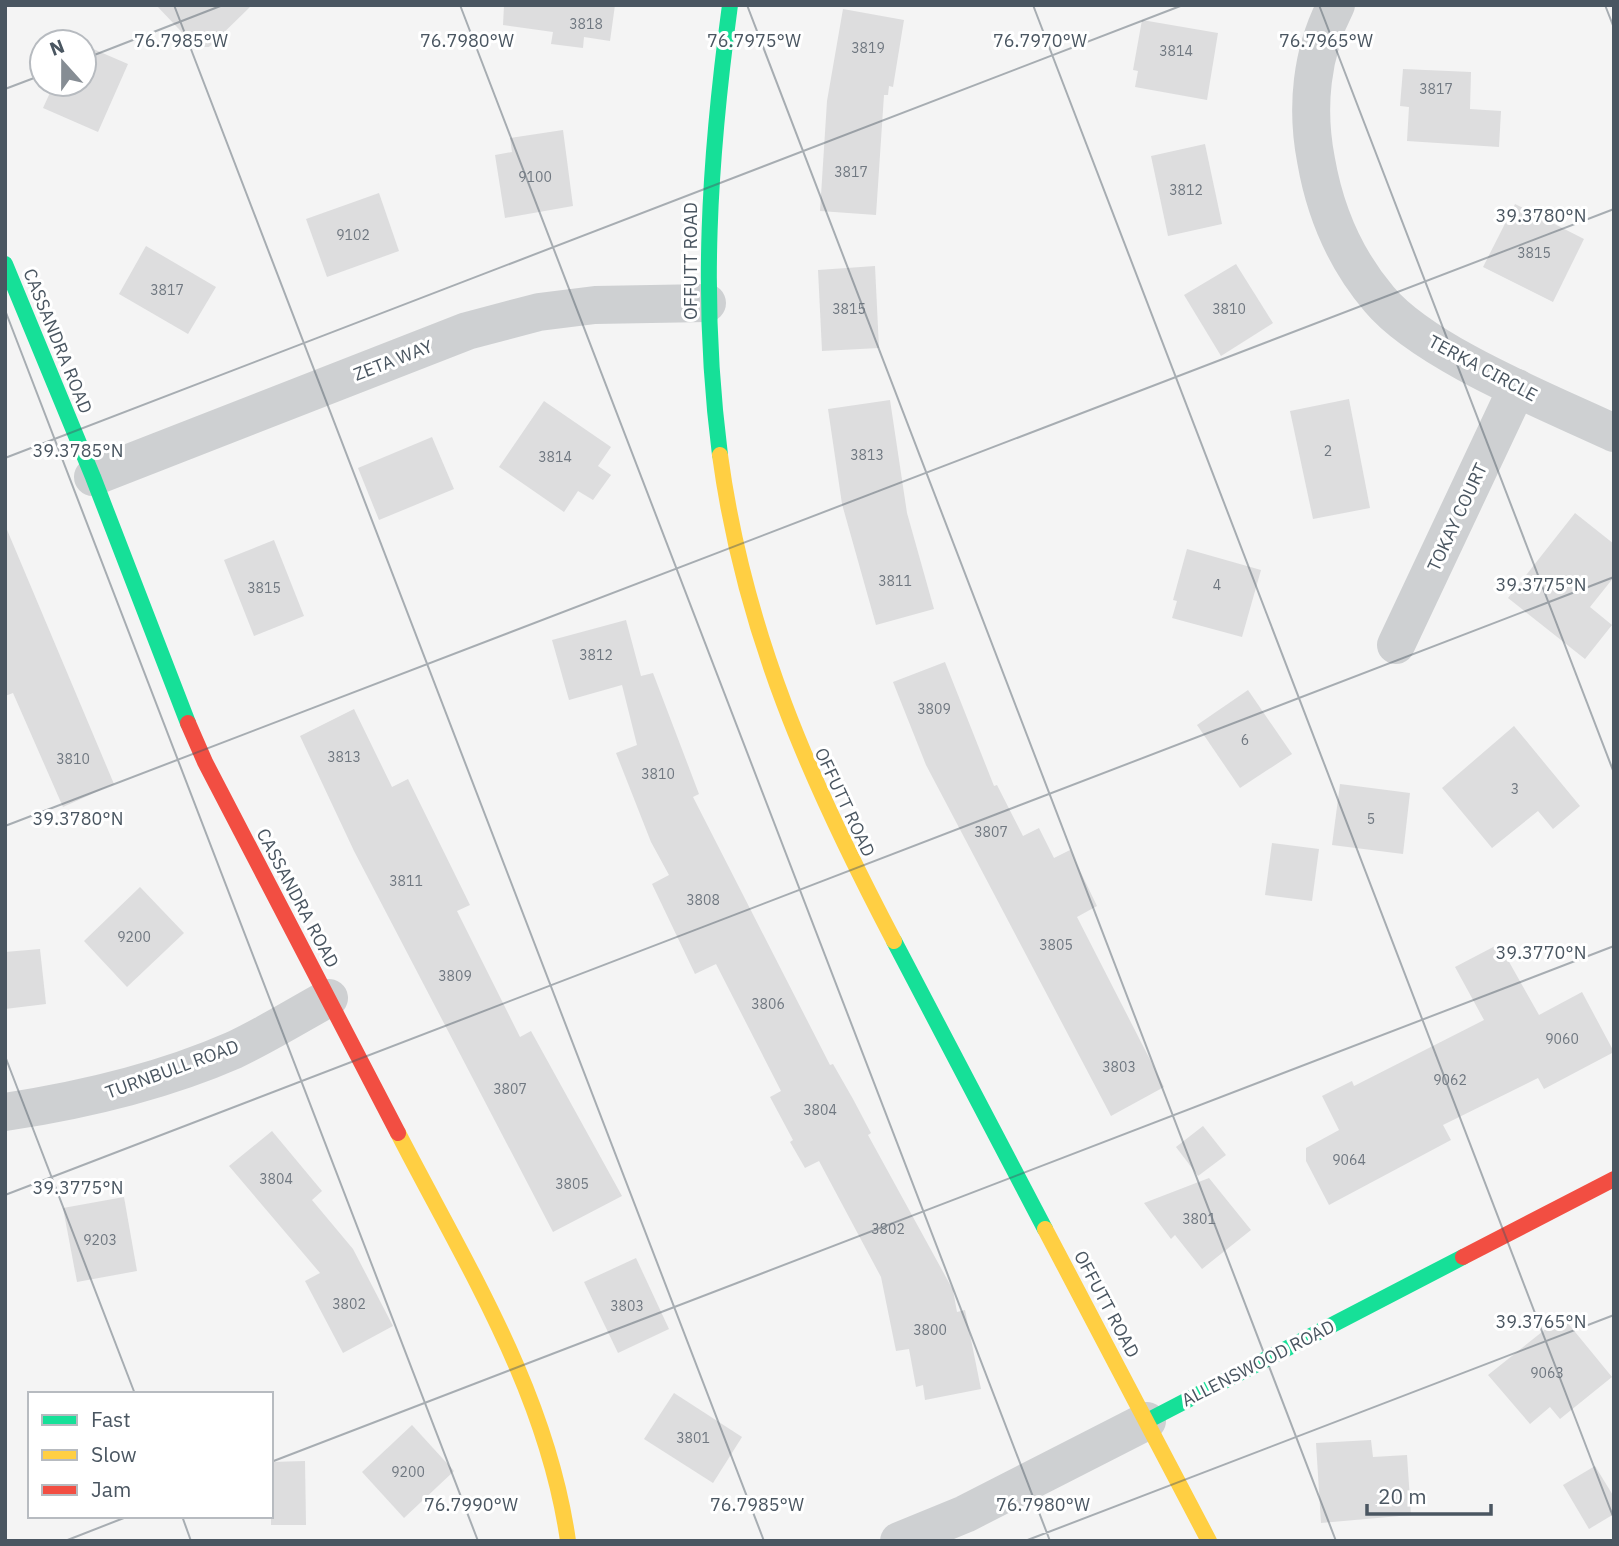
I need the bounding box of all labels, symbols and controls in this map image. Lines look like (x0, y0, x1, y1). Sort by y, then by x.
house number: 3818 (569, 15, 603, 33)
north arrow (28, 28, 98, 98)
text: 76.7985°W (134, 29, 228, 52)
text: 76.7980°W (420, 29, 514, 52)
text: 76.7975°W (707, 29, 801, 52)
text: 76.7970°W (993, 29, 1087, 52)
text: 76.7965°W (1279, 29, 1373, 52)
text: N (46, 33, 68, 61)
house number: 3819 (851, 39, 885, 57)
house number: 3814 (1159, 42, 1193, 60)
house number: 3817 (1419, 80, 1453, 98)
house number: 3817 (834, 163, 868, 181)
house number: 9100 (518, 168, 552, 186)
house number: 3812 (1169, 181, 1203, 199)
street label: OFFUTT ROAD (679, 202, 702, 320)
text: 39.3780°N (1496, 204, 1586, 227)
house number: 9102 (336, 226, 370, 244)
house number: 3815 (1517, 244, 1551, 262)
street label: CASSANDRA ROAD (18, 265, 98, 417)
house number: 3817 (150, 281, 184, 299)
house number: 3815 (832, 300, 866, 318)
house number: 3810 (1212, 300, 1246, 318)
street label: TERKA CIRCLE (1425, 330, 1541, 406)
street label: ZETA WAY (350, 334, 436, 386)
text: 39.3785°N (33, 439, 123, 462)
house number: 2 (1324, 442, 1332, 460)
house number: 3813 (850, 446, 884, 464)
house number: 3814 (538, 448, 572, 466)
street label: TOKAY COURT (1422, 459, 1492, 575)
house number: 3811 (878, 572, 912, 590)
text: 39.3775°N (1496, 573, 1586, 596)
house number: 4 (1213, 576, 1221, 594)
house number: 3815 (247, 579, 281, 597)
house number: 3812 (579, 646, 613, 664)
house number: 3809 (917, 700, 951, 718)
house number: 6 (1241, 731, 1249, 749)
street label: OFFUTT ROAD (810, 744, 880, 860)
house number: 3813 (327, 748, 361, 766)
house number: 3810 (56, 750, 90, 768)
house number: 3810 (641, 765, 675, 783)
house number: 3 (1511, 780, 1519, 798)
text: 39.3780°N (33, 807, 123, 830)
house number: 5 (1367, 810, 1375, 828)
house number: 3807 (974, 823, 1008, 841)
street label: CASSANDRA ROAD (252, 824, 344, 972)
house number: 3811 (389, 872, 423, 890)
house number: 3808 (686, 891, 720, 909)
house number: 9200 (117, 928, 151, 946)
house number: 3805 (1039, 936, 1073, 954)
text: 39.3770°N (1496, 941, 1586, 964)
house number: 3809 (438, 967, 472, 985)
house number: 3806 (751, 995, 785, 1013)
house number: 9060 (1545, 1030, 1579, 1048)
street label: TURNBULL ROAD (102, 1034, 242, 1104)
house number: 3803 (1102, 1058, 1136, 1076)
house number: 9062 (1433, 1071, 1467, 1089)
house number: 3807 (493, 1080, 527, 1098)
house number: 3804 (803, 1101, 837, 1119)
house number: 9064 (1332, 1151, 1366, 1169)
house number: 3804 (259, 1170, 293, 1188)
house number: 3805 (555, 1175, 589, 1193)
text: 39.3775°N (33, 1176, 123, 1199)
house number: 3801 (1182, 1210, 1216, 1228)
house number: 3802 (871, 1220, 905, 1238)
house number: 9203 (83, 1231, 117, 1249)
street label: OFFUTT ROAD (1069, 1247, 1145, 1361)
house number: 3802 (332, 1295, 366, 1313)
house number: 3803 (610, 1297, 644, 1315)
text: 39.3765°N (1496, 1310, 1586, 1333)
street label: ALLENSWOOD ROAD (1178, 1314, 1338, 1412)
house number: 3800 (913, 1321, 947, 1339)
house number: 9063 (1530, 1364, 1564, 1382)
legend (28, 1392, 273, 1518)
text: Fast (91, 1405, 131, 1433)
house number: 3801 (676, 1429, 710, 1447)
text: Slow (91, 1440, 137, 1468)
house number: 9200 (391, 1463, 425, 1481)
scale bar (1367, 1472, 1491, 1516)
text: Jam (91, 1475, 131, 1503)
text: 20 m (1378, 1482, 1427, 1510)
text: 76.7990°W (424, 1493, 518, 1516)
text: 76.7985°W (710, 1493, 804, 1516)
text: 76.7980°W (996, 1493, 1090, 1516)

